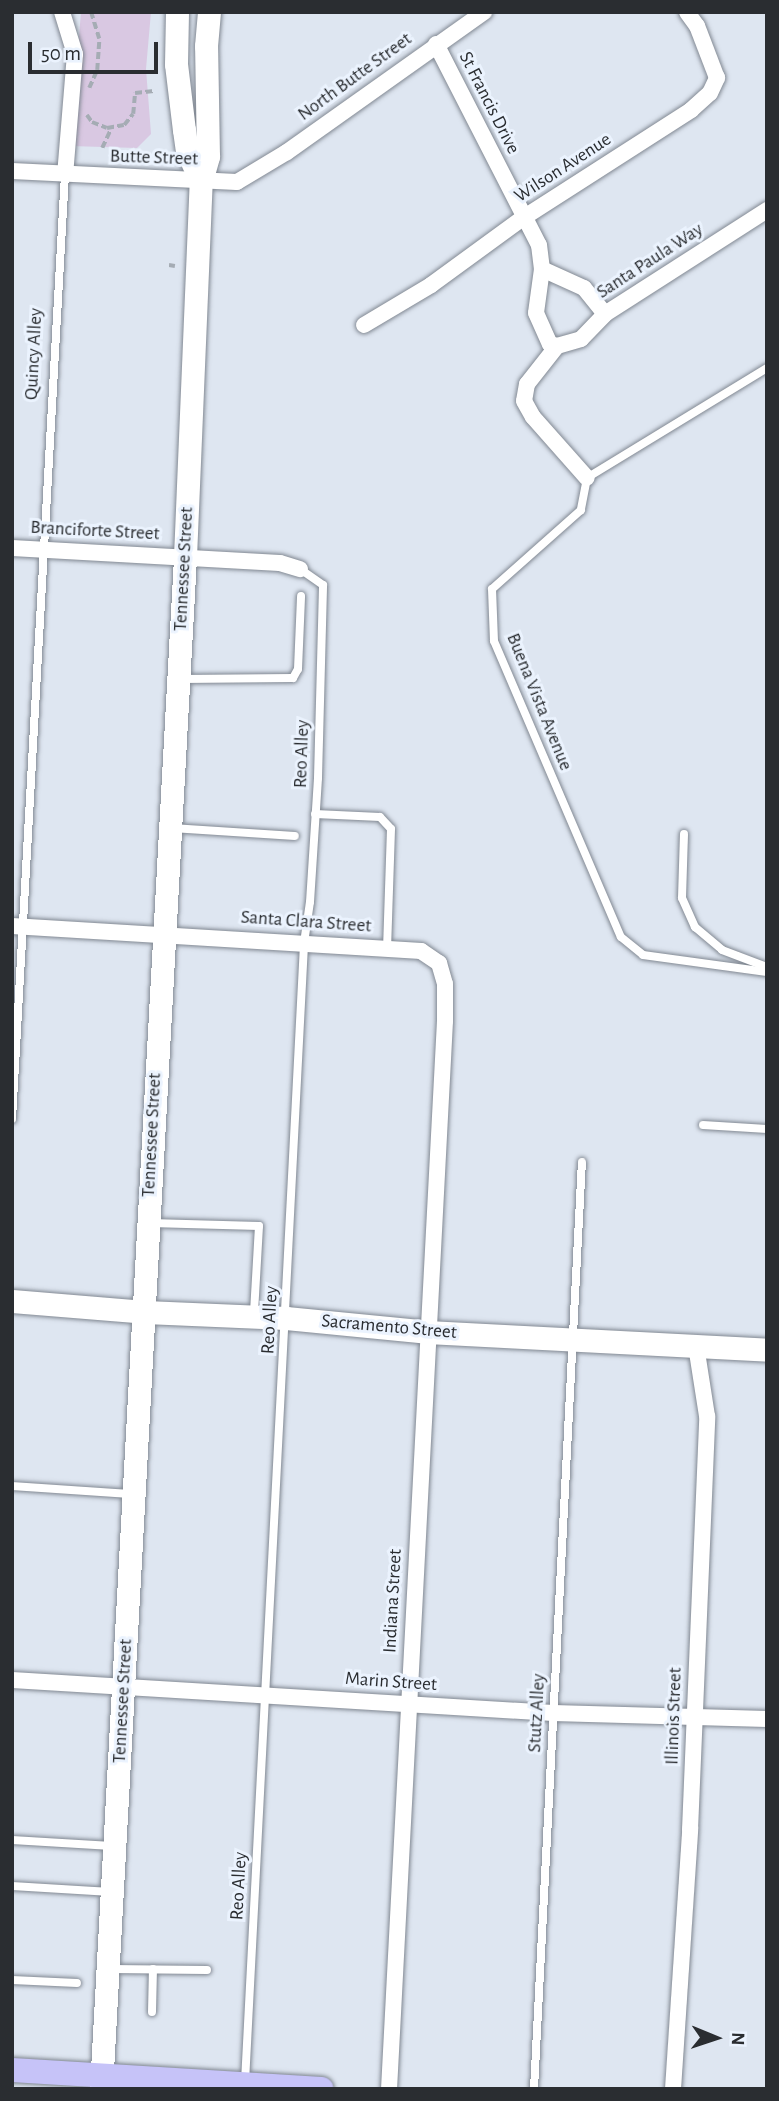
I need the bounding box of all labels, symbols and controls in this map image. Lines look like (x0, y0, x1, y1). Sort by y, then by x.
scale bar (32, 28, 161, 72)
street label: North Butte Street (294, 28, 416, 126)
text: 50 m (41, 43, 81, 64)
street label: St Francis Drive (453, 48, 525, 158)
street label: Wilson Avenue (510, 128, 616, 208)
street label: Butte Street (109, 145, 199, 171)
street label: Santa Paula Way (593, 218, 707, 304)
street label: Quincy Alley (20, 307, 48, 401)
street label: Tennessee Street (169, 506, 199, 632)
street label: Branciforte Street (30, 516, 160, 546)
street label: Buena Vista Avenue (501, 630, 577, 774)
street label: Reo Alley (289, 719, 315, 789)
street label: Santa Clara Street (240, 906, 372, 938)
street label: Tennessee Street (137, 1072, 167, 1198)
street label: Reo Alley (257, 1285, 283, 1355)
street label: Sacramento Street (320, 1310, 458, 1344)
street label: Indiana Street (379, 1548, 407, 1654)
street label: Tennessee Street (108, 1638, 138, 1764)
street label: Marin Street (344, 1667, 438, 1697)
street label: Illinois Street (661, 1667, 687, 1765)
street label: Stutz Alley (524, 1673, 550, 1753)
street label: Reo Alley (226, 1851, 252, 1921)
north arrow (681, 2003, 751, 2073)
text: N (728, 2032, 747, 2046)

